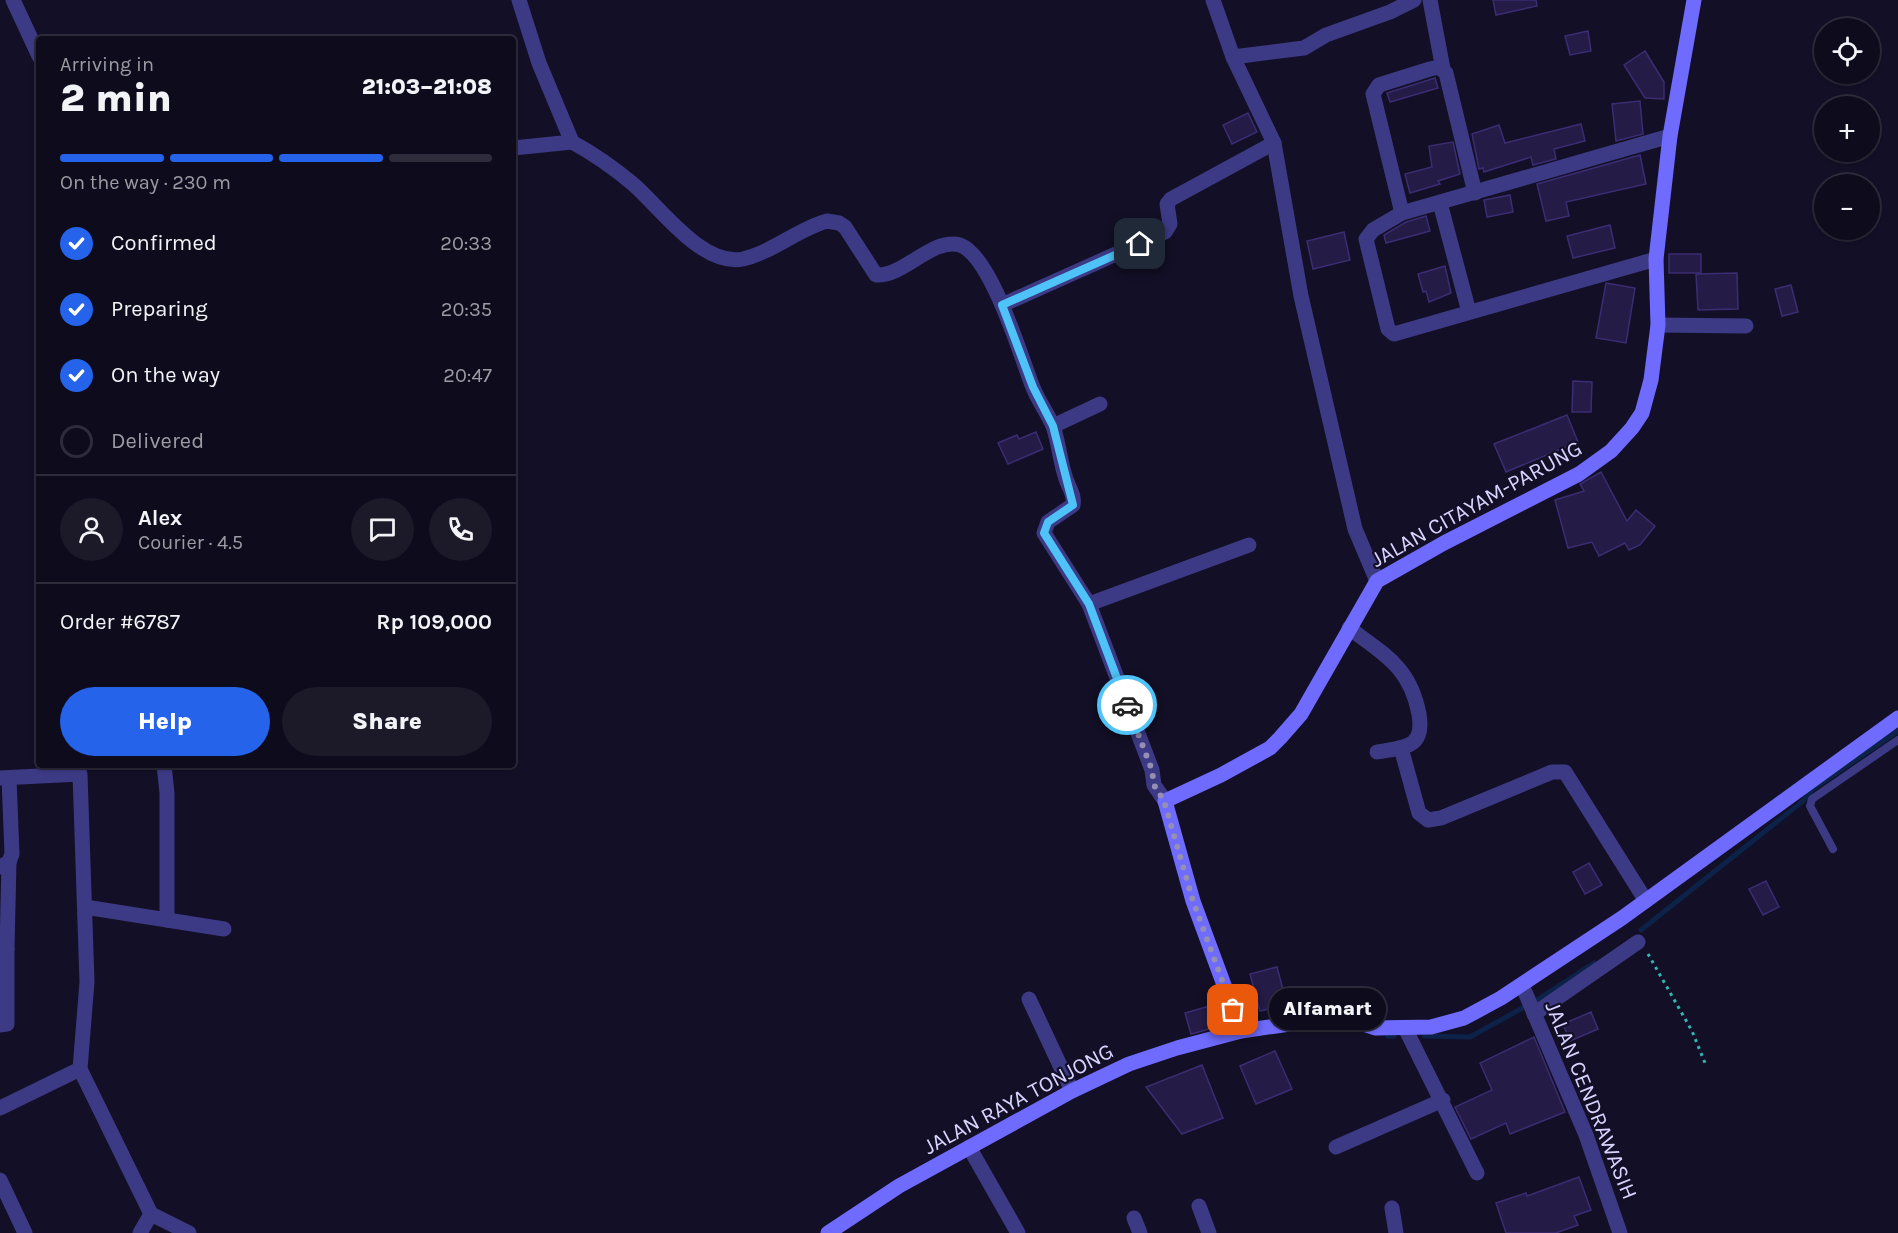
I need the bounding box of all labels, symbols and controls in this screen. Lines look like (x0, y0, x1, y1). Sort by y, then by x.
map controls (1814, 18, 1880, 240)
button: locate (1814, 18, 1880, 84)
text: Arriving in (60, 53, 154, 76)
text: 21:03–21:08 (362, 74, 492, 100)
text: 2 min (60, 75, 172, 121)
button: + (1814, 96, 1880, 162)
text: On the way · 230 m (60, 171, 231, 194)
button: − (1814, 174, 1880, 240)
pin (1114, 218, 1165, 269)
icon: check (60, 227, 93, 260)
icon: home (1123, 227, 1156, 260)
text: Confirmed (111, 230, 217, 256)
text: 20:33 (440, 232, 492, 255)
icon: check (60, 293, 93, 326)
text: Preparing (111, 296, 208, 322)
text: 20:35 (441, 298, 492, 321)
icon: check (60, 359, 93, 392)
text: On the way (111, 362, 220, 388)
text: 20:47 (443, 364, 492, 387)
text: Delivered (111, 428, 204, 454)
street label: JALAN CITAYAM-PARUNG (1367, 435, 1586, 573)
button: person (60, 498, 123, 561)
button: chat (351, 498, 414, 561)
button: phone (429, 498, 492, 561)
text: Alex (138, 505, 182, 531)
text: Courier · 4.5 (138, 531, 243, 554)
text: Order #6787 (60, 609, 180, 635)
text: Rp 109,000 (376, 609, 492, 635)
courier (1097, 675, 1157, 735)
button: Help (60, 687, 270, 756)
button: Share (282, 687, 492, 756)
icon: car (1111, 689, 1144, 722)
pin (1207, 984, 1258, 1035)
callout: Alfamart (1269, 989, 1386, 1031)
icon: bag (1216, 993, 1249, 1026)
text: Alfamart (1283, 997, 1372, 1020)
street label: JALAN CENDRAWASIH (1539, 997, 1643, 1203)
street label: JALAN RAYA TONJONG (919, 1038, 1118, 1160)

